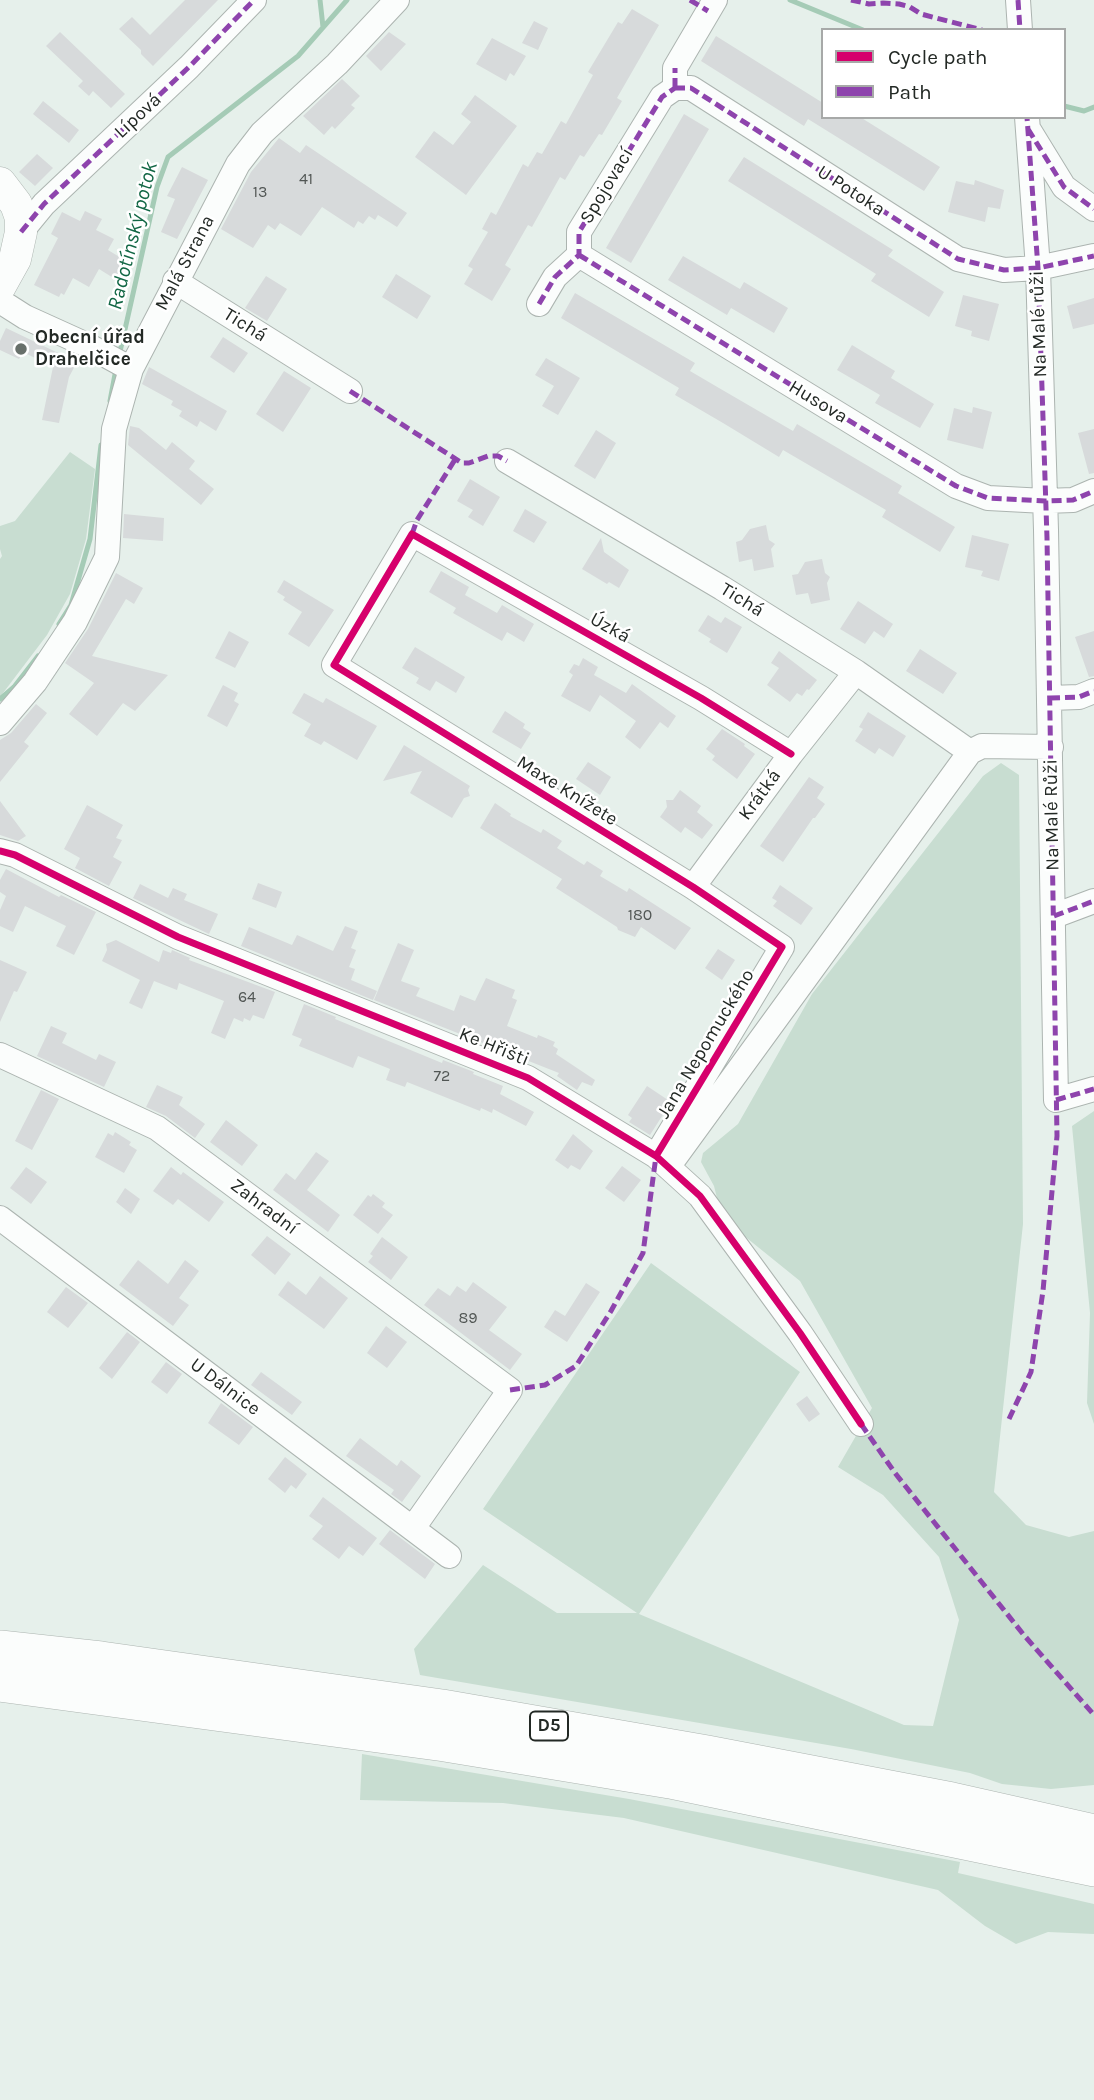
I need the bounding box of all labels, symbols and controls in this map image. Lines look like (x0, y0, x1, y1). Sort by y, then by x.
legend (821, 28, 1066, 119)
text: Cycle path (888, 45, 988, 69)
text: Path (888, 80, 932, 104)
street label: Lípová (110, 89, 166, 143)
street label: Spojovací (575, 144, 639, 228)
water label: Radotínský potok (102, 159, 164, 313)
street label: U Potoka (813, 161, 889, 221)
house number: 41 (299, 169, 313, 189)
house number: 13 (253, 182, 267, 202)
street label: Malá Strana (150, 211, 220, 315)
street label: Na Malé růži (1026, 270, 1052, 378)
street label: Tichá (219, 303, 271, 347)
place label: Obecní úřad Drahelčice (35, 327, 145, 371)
marker: Obecní úřad Drahelčice (13, 341, 29, 357)
street label: Husova (784, 376, 852, 428)
street label: Tichá (716, 578, 768, 622)
street label: Úzká (586, 608, 634, 648)
street label: Maxe Knížete (512, 751, 622, 831)
street label: Na Malé Růži (1040, 759, 1064, 871)
street label: Krátká (734, 765, 786, 825)
house number: 180 (628, 905, 652, 925)
street label: Jana Nepomuckého (652, 965, 760, 1123)
house number: 64 (238, 987, 256, 1007)
street label: Ke Hřišti (456, 1023, 532, 1071)
house number: 72 (434, 1066, 450, 1086)
street label: Zahradní (226, 1174, 302, 1240)
house number: 89 (458, 1308, 478, 1328)
street label: U Dálnice (185, 1353, 265, 1421)
road number: D5 (530, 1712, 568, 1741)

